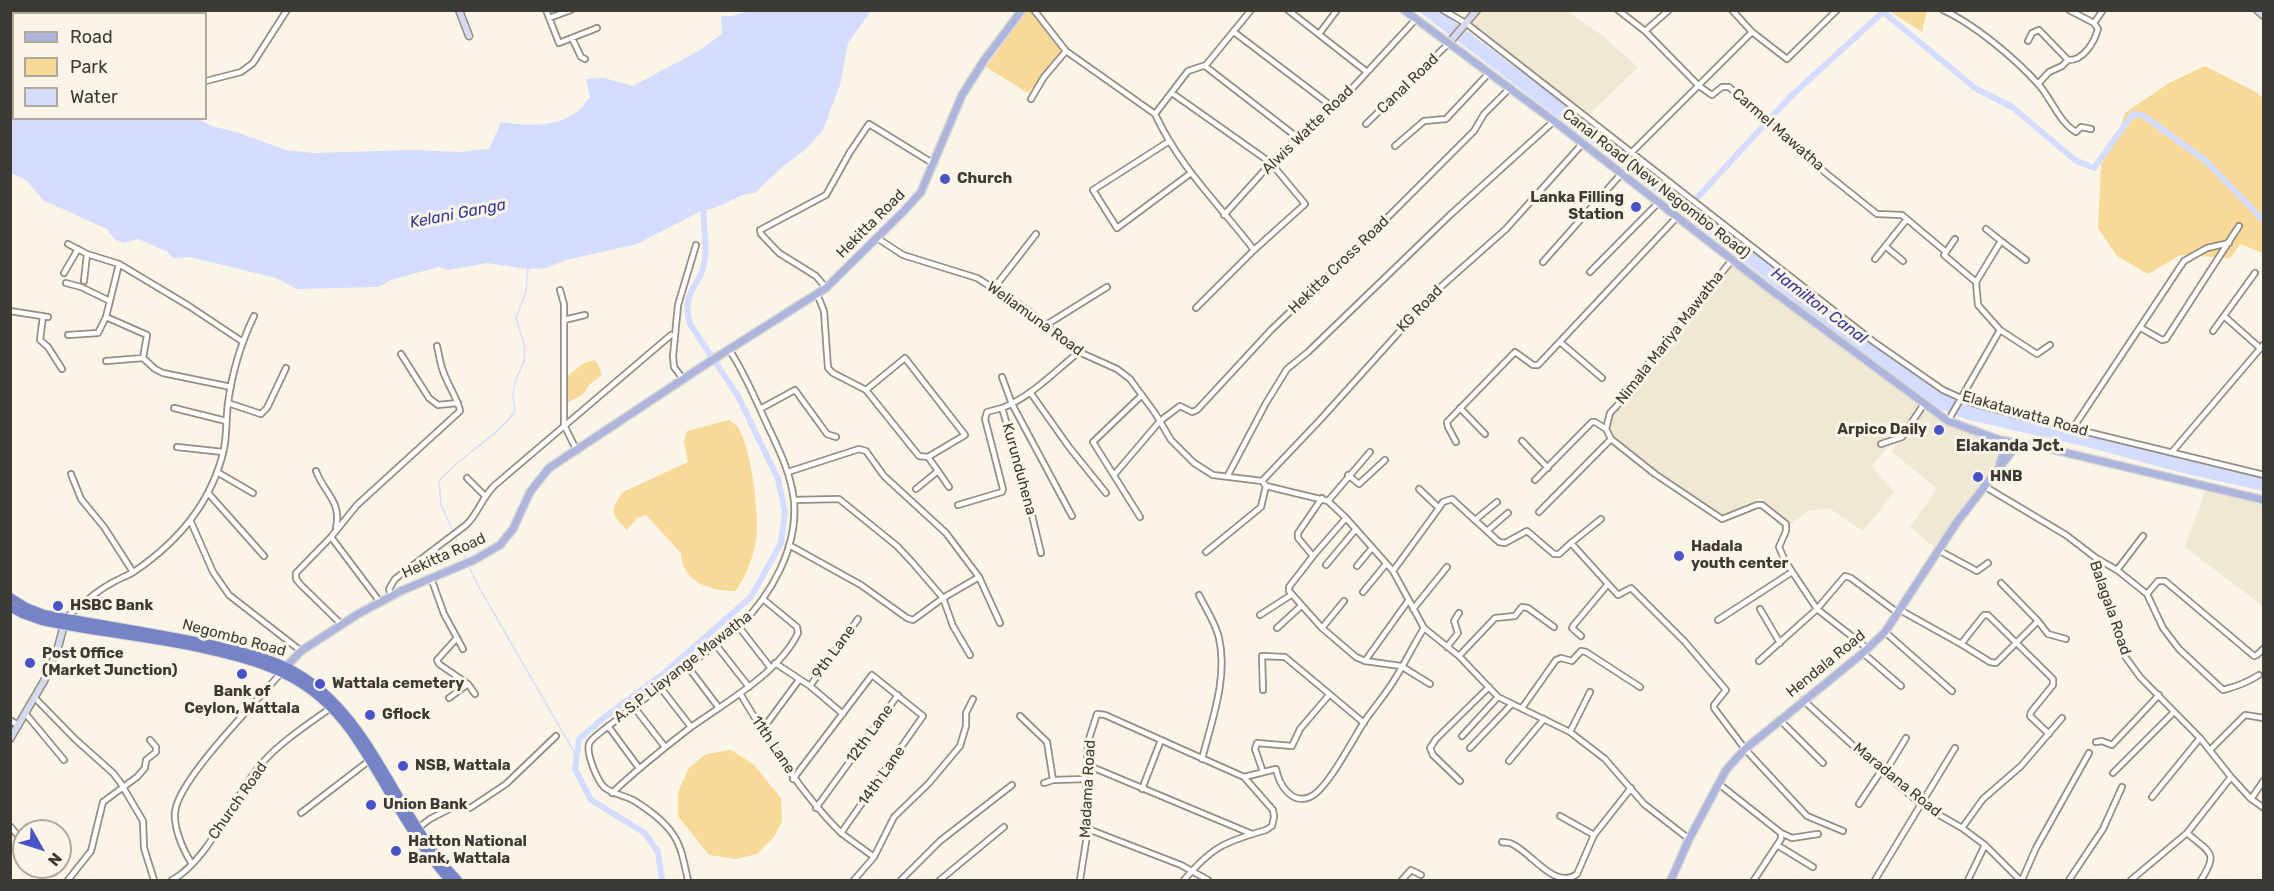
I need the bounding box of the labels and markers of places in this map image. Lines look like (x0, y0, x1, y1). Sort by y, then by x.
place label: Church (957, 170, 1012, 188)
marker: Church (938, 172, 952, 186)
place label: Lanka Filling Station (1530, 189, 1624, 224)
marker: Lanka Filling Station (1629, 200, 1643, 214)
place label: Arpico Daily (1837, 421, 1927, 439)
marker: Arpico Daily (1932, 423, 1946, 437)
place label: HNB (1990, 468, 2023, 486)
marker: HNB (1971, 470, 1985, 484)
place label: Hadala youth center (1691, 538, 1788, 573)
marker: Hadala youth center (1672, 549, 1686, 563)
place label: HSBC Bank (70, 597, 153, 615)
marker: HSBC Bank (51, 599, 65, 613)
place label: Post Office (Market Junction) (42, 645, 177, 680)
marker: Post Office (Market Junction) (23, 656, 37, 670)
marker: Bank of Ceylon, Wattala (235, 667, 249, 681)
place label: Wattala cemetery (332, 675, 464, 693)
marker: Wattala cemetery (313, 677, 327, 691)
place label: Bank of Ceylon, Wattala (184, 683, 300, 718)
place label: Gflock (382, 706, 430, 724)
marker: Gflock (363, 708, 377, 722)
place label: NSB, Wattala (415, 757, 511, 775)
marker: NSB, Wattala (396, 759, 410, 773)
place label: Union Bank (383, 796, 468, 814)
marker: Union Bank (364, 798, 378, 812)
place label: Hatton National Bank, Wattala (408, 833, 527, 868)
marker: Hatton National Bank, Wattala (389, 844, 403, 858)

